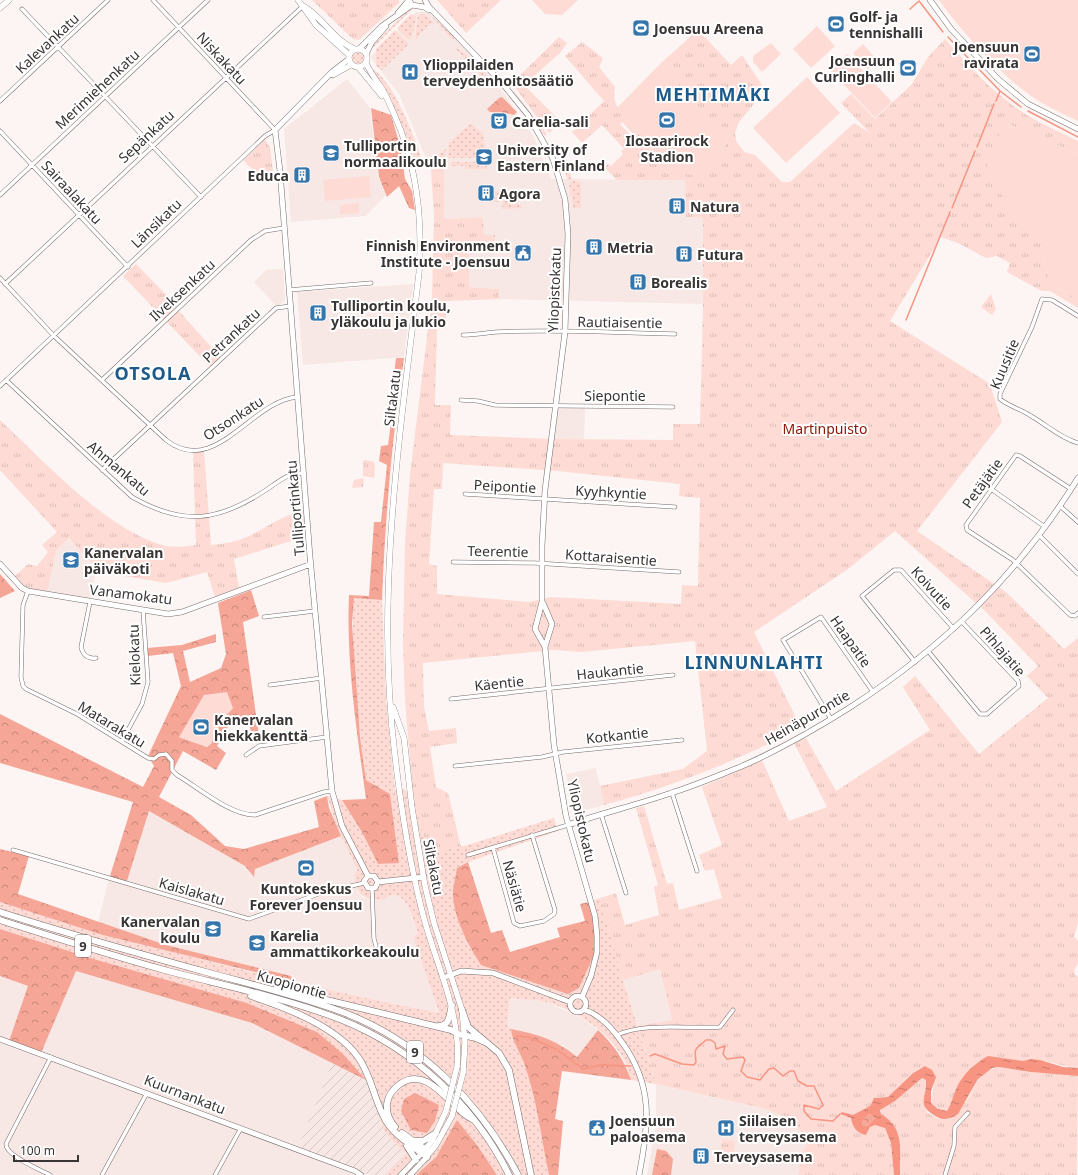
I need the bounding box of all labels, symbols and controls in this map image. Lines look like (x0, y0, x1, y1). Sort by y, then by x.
place label: Golf- ja tennishalli (849, 7, 923, 42)
street label: Kalevankatu (11, 9, 83, 77)
sports icon: Golf- ja tennishalli (826, 14, 846, 34)
sports icon: Joensuu Areena (631, 18, 651, 38)
place label: Joensuu Areena (652, 19, 764, 38)
street label: Niskakatu (193, 28, 251, 88)
place label: Joensuun ravirata (952, 37, 1019, 72)
sports icon: Joensuun ravirata (1022, 44, 1042, 64)
street label: Merimiehenkatu (51, 45, 143, 133)
place label: Joensuun Curlinghalli (814, 51, 895, 86)
place label: Ylioppilaiden terveydenhoitosäätiö (423, 55, 574, 90)
sports icon: Joensuun Curlinghalli (898, 58, 918, 78)
hospital icon: Ylioppilaiden terveydenhoitosäätiö (400, 62, 420, 82)
district label: MEHTIMÄKI (655, 82, 771, 106)
street label: Sepänkatu (114, 105, 178, 167)
sports icon: Ilosaarirock Stadion (657, 110, 677, 130)
theatre icon: Carelia-sali (489, 111, 509, 131)
place label: Carelia-sali (512, 112, 589, 131)
place label: Ilosaarirock Stadion (625, 131, 709, 166)
place label: Tulliportin normaalikoulu (344, 136, 447, 171)
place label: University of Eastern Finland (497, 140, 605, 175)
school or university icon: Tulliportin normaalikoulu (321, 143, 341, 163)
school or university icon: University of Eastern Finland (474, 147, 494, 167)
street label: Sairaalakatu (37, 156, 107, 228)
building icon: Educa (292, 165, 312, 185)
place label: Educa (248, 166, 289, 185)
building icon: Agora (476, 183, 496, 203)
place label: Agora (499, 184, 541, 203)
street label: Länsikatu (127, 194, 185, 252)
building icon: Natura (667, 196, 687, 216)
place label: Natura (690, 197, 739, 216)
place label: Finnish Environment Institute - Joensuu (366, 236, 510, 271)
building icon: Metria (584, 237, 604, 257)
place label: Metria (607, 238, 653, 257)
public building icon: Finnish Environment Institute - Joensuu (513, 243, 533, 263)
building icon: Futura (674, 244, 694, 264)
place label: Futura (697, 245, 743, 264)
street label: Yliopistokatu (543, 247, 565, 333)
street label: Ilveksenkatu (145, 255, 219, 325)
building icon: Borealis (628, 272, 648, 292)
place label: Borealis (651, 273, 707, 292)
place label: Tulliportin koulu, yläkoulu ja lukio (331, 296, 451, 331)
street label: Petrankatu (198, 303, 264, 367)
building icon: Tulliportin koulu, yläkoulu ja lukio (308, 303, 328, 323)
street label: Rautiaisentie (577, 312, 663, 332)
street label: Kuusitie (985, 336, 1023, 392)
district label: OTSOLA (115, 361, 191, 385)
street label: Siltakatu (379, 369, 405, 427)
street label: Siepontie (584, 386, 646, 405)
street label: Otsonkatu (199, 391, 267, 445)
park label: Martinpuisto (783, 419, 867, 438)
street label: Ahmankatu (84, 436, 154, 500)
street label: Petäjätie (957, 454, 1007, 512)
street label: Tulliportinkatu (281, 459, 309, 557)
street label: Peipontie (473, 475, 537, 497)
street label: Kyyhkyntie (575, 481, 647, 503)
street label: Teerentie (467, 541, 529, 561)
place label: Kanervalan päiväkoti (84, 543, 163, 578)
street label: Kottaraisentie (565, 544, 658, 570)
school or university icon: Kanervalan päiväkoti (61, 550, 81, 570)
street label: Koivutie (907, 562, 957, 614)
street label: Vanamokatu (89, 580, 173, 608)
street label: Haapatie (826, 611, 876, 671)
street label: Pihlajatie (976, 622, 1030, 680)
street label: Kielokatu (123, 624, 145, 686)
district label: LINNUNLAHTI (684, 650, 824, 674)
street label: Haukantie (575, 658, 645, 684)
street label: Käentie (473, 671, 525, 695)
street label: Heinäpurontie (761, 685, 853, 749)
street label: Matarakatu (75, 696, 149, 752)
place label: Kanervalan hiekkakenttä (214, 710, 308, 745)
sports icon: Kanervalan hiekkakenttä (191, 717, 211, 737)
street label: Kotkantie (585, 722, 649, 748)
street label: Yliopistokatu (563, 777, 601, 865)
street label: Siltakatu (419, 837, 449, 897)
sports icon: Kuntokeskus Forever Joensuu (296, 858, 316, 878)
street label: Näsiätie (499, 858, 531, 914)
street label: Kaislakatu (157, 873, 227, 909)
place label: Kuntokeskus Forever Joensuu (250, 879, 362, 914)
place label: Kanervalan koulu (121, 912, 200, 947)
school or university icon: Kanervalan koulu (203, 919, 223, 939)
place label: Karelia ammattikorkeakoulu (270, 926, 419, 961)
school or university icon: Karelia ammattikorkeakoulu (247, 933, 267, 953)
road number: 9 (75, 935, 91, 957)
street label: Kuopiontie (255, 965, 329, 1003)
road number: 9 (407, 1041, 423, 1063)
street label: Kuurnankatu (141, 1070, 229, 1118)
place label: Joensuun paloasema (608, 1111, 686, 1146)
place label: Siilaisen terveysasema (739, 1111, 837, 1146)
public building icon: Joensuun paloasema (587, 1118, 607, 1138)
hospital icon: Siilaisen terveysasema (716, 1118, 736, 1138)
scale bar (14, 1137, 78, 1163)
text: 100 m (20, 1142, 55, 1159)
building icon: Terveysasema (691, 1146, 711, 1166)
place label: Terveysasema (714, 1147, 813, 1166)

